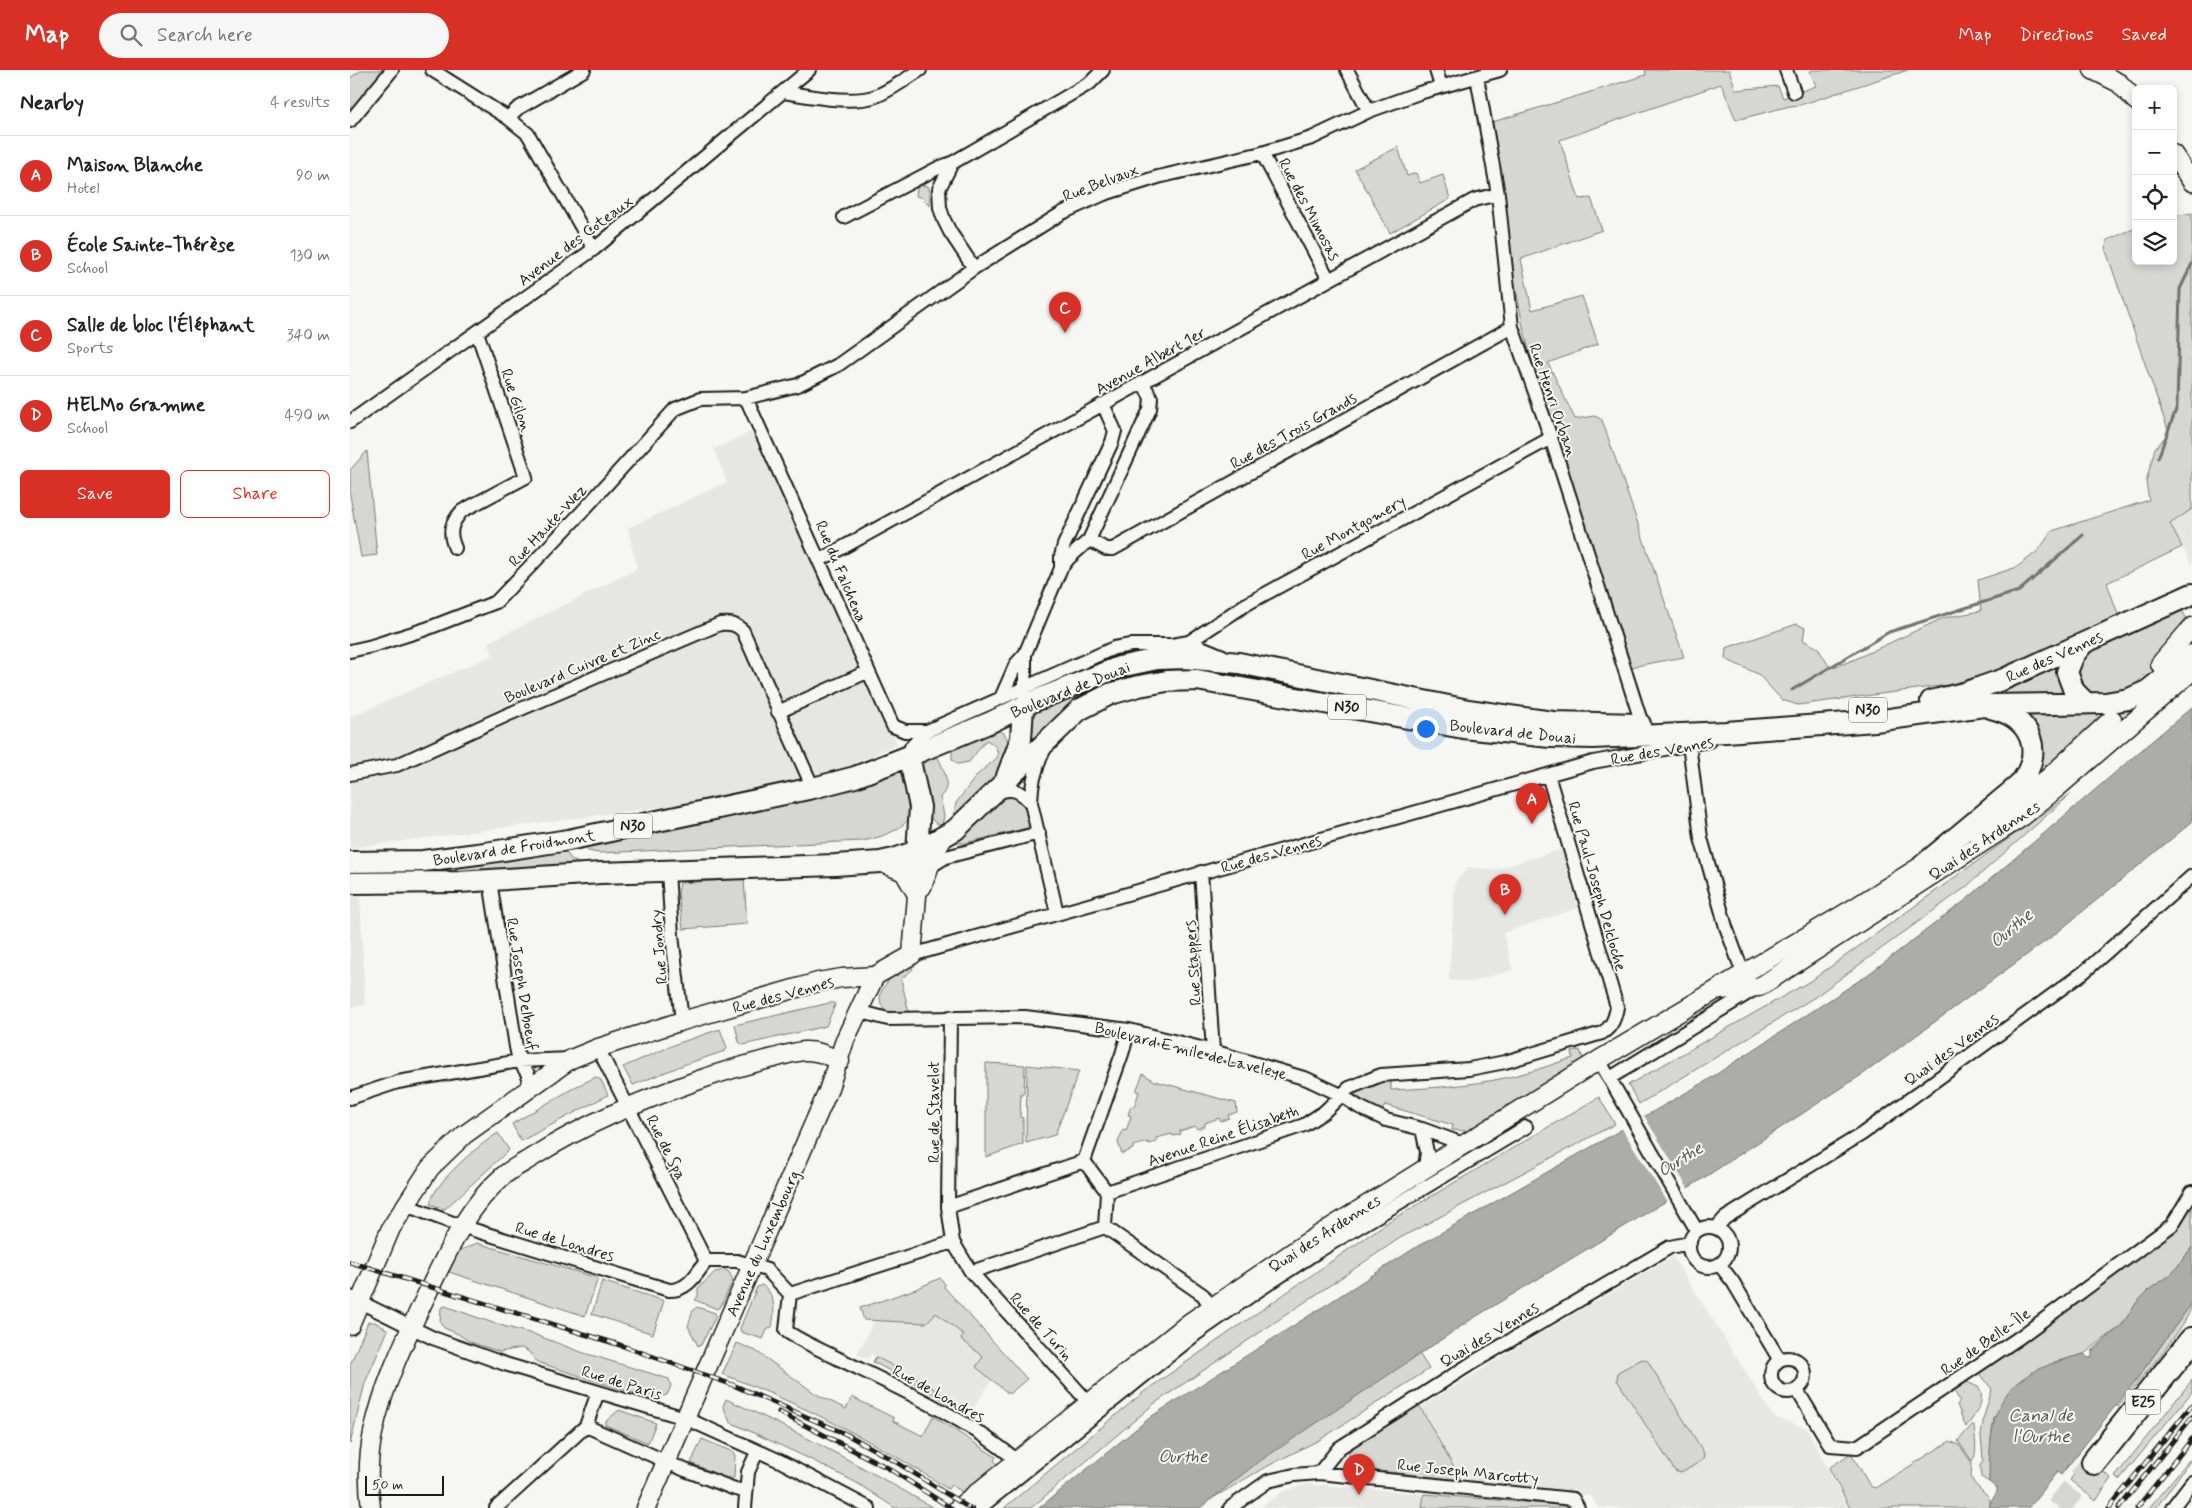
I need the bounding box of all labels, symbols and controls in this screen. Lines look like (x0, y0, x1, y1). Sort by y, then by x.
search box (99, 13, 449, 58)
text: Map (25, 20, 69, 51)
icon: search (117, 21, 145, 49)
text: Search here (157, 23, 253, 48)
text: Map (1959, 23, 1992, 47)
text: Directions (2020, 23, 2094, 47)
text: Saved (2122, 23, 2167, 47)
map controls (2132, 85, 2177, 265)
button: + (2132, 85, 2177, 130)
text: Nearby (20, 89, 84, 117)
text: 4 results (270, 92, 330, 113)
button: − (2132, 130, 2177, 175)
text: Maison Blanche (67, 153, 203, 178)
street label: Rue des Mimosas (1273, 155, 1345, 265)
street label: Rue Belvaux (1060, 159, 1141, 207)
text: A (31, 165, 41, 186)
text: 90 m (296, 165, 330, 186)
button: locate (2132, 175, 2177, 220)
text: Hotel (67, 178, 100, 199)
street label: Avenue des Coteaux (514, 191, 638, 291)
button: layers (2132, 220, 2177, 265)
text: École Sainte-Thérèse (67, 233, 235, 258)
text: B (31, 245, 41, 266)
text: 130 m (289, 245, 330, 266)
text: School (67, 258, 108, 279)
pin: C (1049, 292, 1081, 333)
text: Salle de bloc l'Éléphant (67, 313, 255, 338)
street label: Avenue Albert 1er (1092, 322, 1210, 400)
text: C (30, 325, 42, 346)
text: 340 m (286, 325, 330, 346)
text: Sports (67, 338, 113, 359)
street label: Rue Henri Orban (1523, 341, 1582, 461)
street label: Rue Gilon (495, 366, 536, 435)
street label: Rue des Trois Grands (1227, 388, 1361, 475)
text: HELMo Gramme (67, 393, 205, 418)
text: D (30, 405, 42, 426)
text: 490 m (284, 405, 330, 426)
text: School (67, 418, 108, 439)
button: Save (20, 470, 170, 518)
button: Share (180, 470, 330, 518)
street label: Rue Haute-Wez (504, 480, 592, 572)
street label: Rue Montgomery (1298, 491, 1410, 566)
street label: Rue du Falchena (810, 518, 872, 626)
street label: Boulevard Cuivre et Zinc (501, 624, 664, 709)
street label: Rue des Vennes (2003, 627, 2106, 688)
street label: Boulevard de Douai (1008, 657, 1133, 724)
road number: N30 (1328, 694, 1366, 720)
road number: N30 (1849, 698, 1887, 722)
street label: Boulevard de Douai (1449, 715, 1577, 750)
your location (1413, 716, 1439, 742)
street label: Rue des Vennes (1609, 732, 1715, 771)
pin: A (1516, 783, 1548, 824)
street label: Quai des Ardennes (1925, 796, 2044, 886)
street label: Rue Paul-Joseph Delcloche (1562, 799, 1631, 974)
road number: N30 (614, 814, 652, 838)
street label: Boulevard de Froidmont (432, 825, 597, 872)
street label: Rue des Vennes (1218, 830, 1324, 879)
pin: B (1489, 874, 1521, 915)
water label: Ourthe (1985, 903, 2039, 954)
street label: Rue Jondry (646, 909, 673, 985)
street label: Rue Joseph Delboeuf (501, 916, 542, 1052)
street label: Rue Stappers (1180, 919, 1207, 1006)
street label: Rue des Vennes (730, 972, 836, 1019)
street label: Quai des Vennes (1900, 1009, 2003, 1092)
street label: Boulevard Emile de Laveleye (1092, 1017, 1289, 1086)
street label: Rue de Stavelot (924, 1061, 945, 1163)
street label: Avenue Reine Élisabeth (1145, 1101, 1302, 1172)
street label: Rue de Spa (640, 1112, 691, 1184)
water label: Ourthe (1653, 1136, 1709, 1183)
street label: Avenue du Luxembourg (722, 1167, 805, 1320)
street label: Quai des Ardennes (1265, 1190, 1385, 1278)
street label: Rue de Londres (513, 1217, 617, 1267)
street label: Rue de Turin (1005, 1288, 1077, 1366)
street label: Quai des Vennes (1436, 1297, 1543, 1373)
street label: Rue de Belle-Île (1937, 1303, 2035, 1381)
street label: Rue de Londres (888, 1360, 988, 1428)
street label: Rue de Paris (579, 1361, 664, 1406)
road number: E25 (2126, 1390, 2160, 1414)
water label: Canal de l'Ourthe (2008, 1404, 2074, 1449)
water label: Ourthe (1158, 1445, 1209, 1469)
pin: D (1343, 1454, 1375, 1495)
street label: Rue Joseph Marcotty (1396, 1455, 1540, 1490)
scale bar (365, 1473, 444, 1496)
text: 50 m (372, 1476, 403, 1494)

